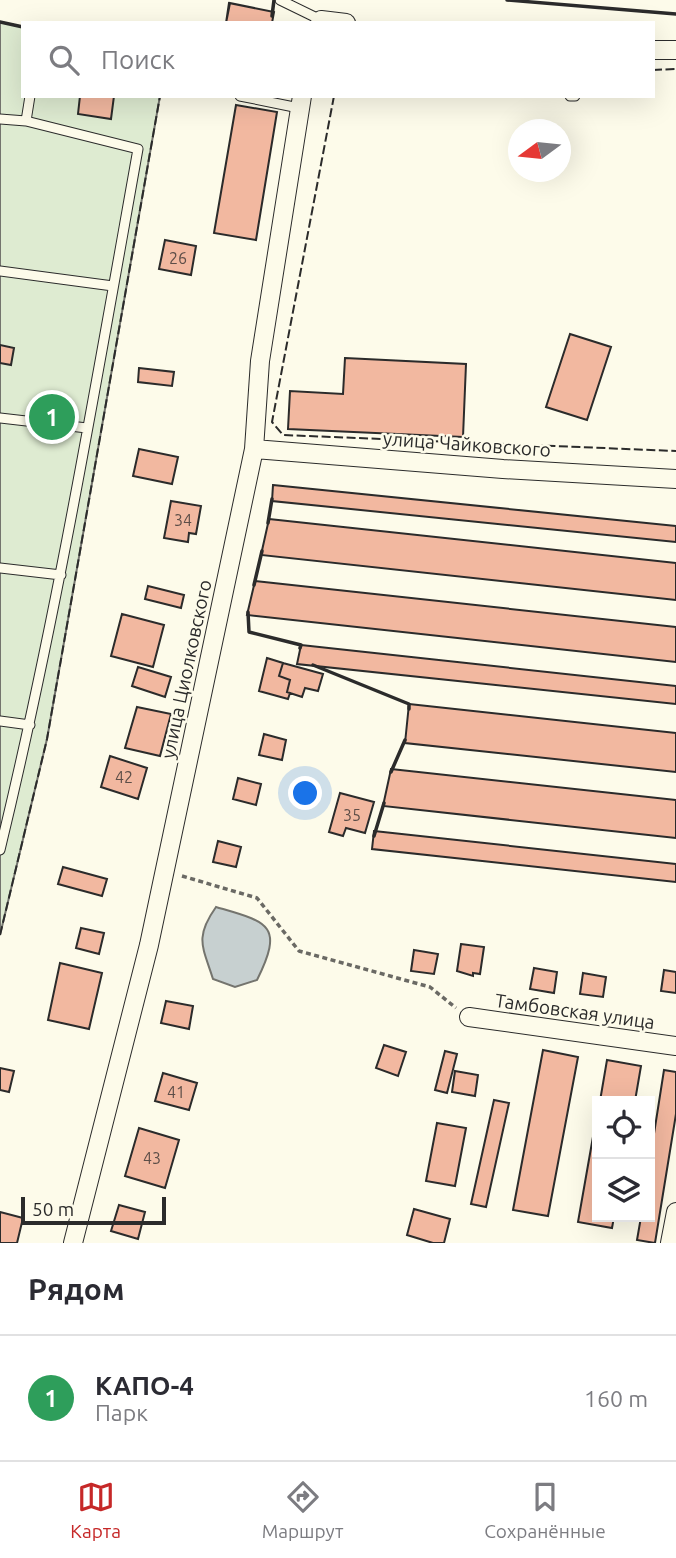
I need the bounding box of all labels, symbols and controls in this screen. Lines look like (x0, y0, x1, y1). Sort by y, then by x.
search box (21, 21, 655, 98)
icon: search (45, 41, 83, 79)
text: Поиск (101, 45, 175, 74)
north arrow (508, 119, 571, 182)
house number: 26 (169, 249, 187, 267)
pin: 1 (29, 391, 75, 443)
street label: улица Чайковского (382, 427, 552, 461)
house number: 34 (174, 511, 192, 529)
street label: улица Циолковского (156, 578, 216, 760)
house number: 42 (115, 768, 133, 786)
your location (288, 776, 322, 810)
house number: 35 (343, 806, 361, 824)
street label: Тамбовская улица (494, 989, 656, 1033)
house number: 41 (167, 1083, 185, 1101)
map controls (592, 1096, 655, 1222)
button: locate (592, 1096, 655, 1159)
house number: 43 (143, 1149, 161, 1167)
button: layers (592, 1159, 655, 1222)
scale bar (21, 1194, 166, 1226)
text: 50 m (32, 1198, 74, 1220)
text: Рядом (28, 1272, 124, 1306)
text: КАПО-4 (95, 1371, 194, 1400)
text: 1 (45, 1386, 57, 1411)
text: 160 m (584, 1386, 648, 1411)
text: Парк (95, 1400, 148, 1425)
tab: Карта (70, 1478, 121, 1542)
tab: Маршрут (262, 1478, 344, 1542)
tab: Сохранённые (484, 1478, 606, 1542)

